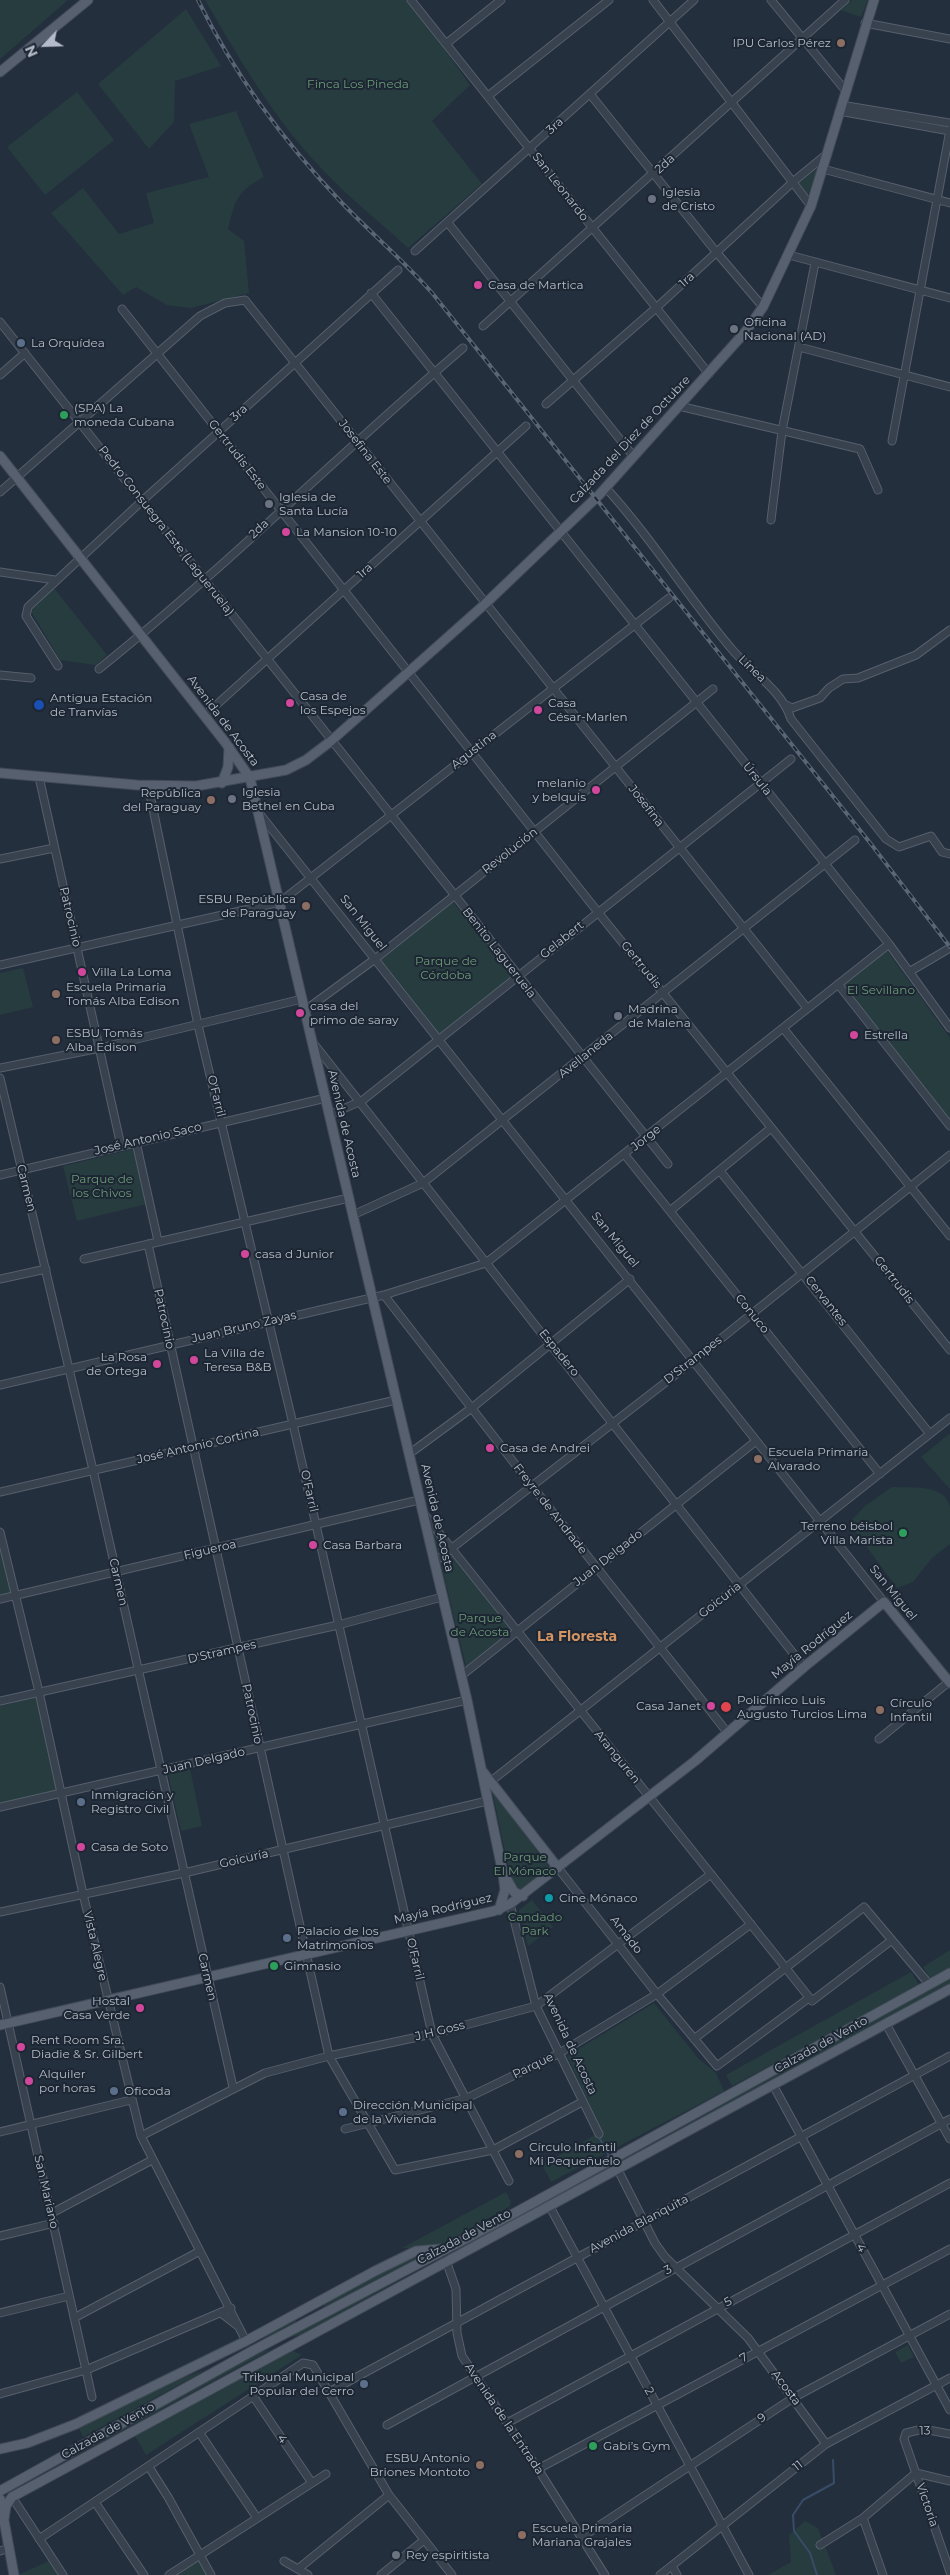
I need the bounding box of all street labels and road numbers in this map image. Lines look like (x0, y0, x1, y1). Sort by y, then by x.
street label: 3ra (543, 115, 567, 137)
street label: San Leonardo (529, 150, 591, 224)
street label: 2da (652, 151, 678, 177)
street label: 1ra (676, 269, 698, 291)
street label: Calzada del Diez de Octubre (567, 373, 693, 507)
street label: 3ra (227, 402, 251, 424)
street label: Gertrudis Este (205, 417, 269, 493)
street label: Josefina Este (335, 417, 395, 487)
street label: Pedro Consuegra Este (Lagueruela) (95, 443, 237, 619)
street label: 2da (246, 516, 272, 542)
street label: 1ra (354, 560, 376, 582)
street label: Línea (735, 653, 769, 685)
street label: Avenida de Acosta (184, 673, 262, 769)
street label: Agustina (448, 728, 500, 772)
street label: Úrsula (739, 760, 775, 798)
street label: Josefina (625, 782, 667, 830)
street label: Revolución (479, 825, 541, 877)
street label: Patrocinio (56, 886, 84, 948)
street label: San Miguel (337, 892, 389, 954)
street label: Benito Lagueruela (459, 905, 539, 1001)
street label: Gelabert (537, 918, 587, 962)
street label: Gertrudis (618, 939, 664, 991)
street label: Avellaneda (556, 1029, 616, 1081)
street label: Avenida de Acosta (325, 1069, 363, 1179)
street label: O'Farril (204, 1074, 228, 1118)
street label: José Antonio Saco (93, 1120, 203, 1158)
street label: Jorge (628, 1122, 664, 1154)
street label: Carmen (13, 1163, 39, 1213)
street label: San Miguel (588, 1209, 642, 1271)
street label: Gertrudis (871, 1253, 917, 1307)
street label: Cervantes (802, 1273, 850, 1329)
street label: Patrocinio (151, 1288, 177, 1350)
street label: Conuco (732, 1292, 772, 1336)
street label: Juan Bruno Zayas (190, 1308, 298, 1346)
street label: Espadero (536, 1327, 582, 1379)
street label: D'Strampes (661, 1333, 725, 1387)
street label: José Antonio Cortina (136, 1425, 260, 1467)
street label: Freyre de Andrade (510, 1461, 590, 1557)
street label: Avenida de Acosta (418, 1463, 456, 1573)
street label: O'Farril (297, 1469, 321, 1513)
street label: Juan Delgado (571, 1527, 645, 1589)
street label: Figueroa (182, 1537, 238, 1563)
street label: Carmen (106, 1557, 130, 1607)
street label: San Miguel (866, 1562, 920, 1624)
street label: Goicuria (696, 1579, 744, 1621)
street label: Mayía Rodríguez (769, 1608, 855, 1682)
street label: D'Strampes (186, 1637, 258, 1667)
street label: Patrocinio (239, 1683, 265, 1745)
street label: Aranguren (591, 1727, 643, 1787)
street label: Juan Delgado (162, 1745, 246, 1777)
street label: Goicuría (218, 1846, 270, 1872)
street label: Mayía Rodríguez (393, 1891, 493, 1927)
street label: Vista Alegre (80, 1910, 110, 1982)
street label: Amado (607, 1913, 645, 1957)
street label: O'Farril (403, 1937, 427, 1981)
street label: Carmen (195, 1952, 219, 2002)
street label: Avenida de Acosta (540, 1991, 600, 2097)
street label: Calzada de Vento (772, 2013, 870, 2077)
street label: J H Goss (414, 2018, 466, 2044)
street label: Parque (510, 2050, 556, 2082)
street label: San Mariano (31, 2154, 61, 2230)
street label: Avenida Blanquita (587, 2192, 691, 2256)
street label: Calzada de Vento (415, 2206, 513, 2268)
street label: 4 (853, 2241, 869, 2255)
street label: 3 (662, 2262, 674, 2278)
street label: 5 (722, 2294, 734, 2310)
street label: 7 (737, 2350, 751, 2366)
street label: Avenida de la Entrada (461, 2361, 547, 2477)
street label: Acosta (768, 2368, 804, 2408)
street label: 2 (641, 2385, 657, 2397)
street label: Calzada de Vento (59, 2399, 157, 2463)
street label: 9 (755, 2410, 769, 2426)
street label: 13 (919, 2424, 931, 2438)
street label: 4 (274, 2432, 290, 2446)
street label: 11 (790, 2458, 806, 2474)
street label: Victoria (913, 2481, 941, 2529)

